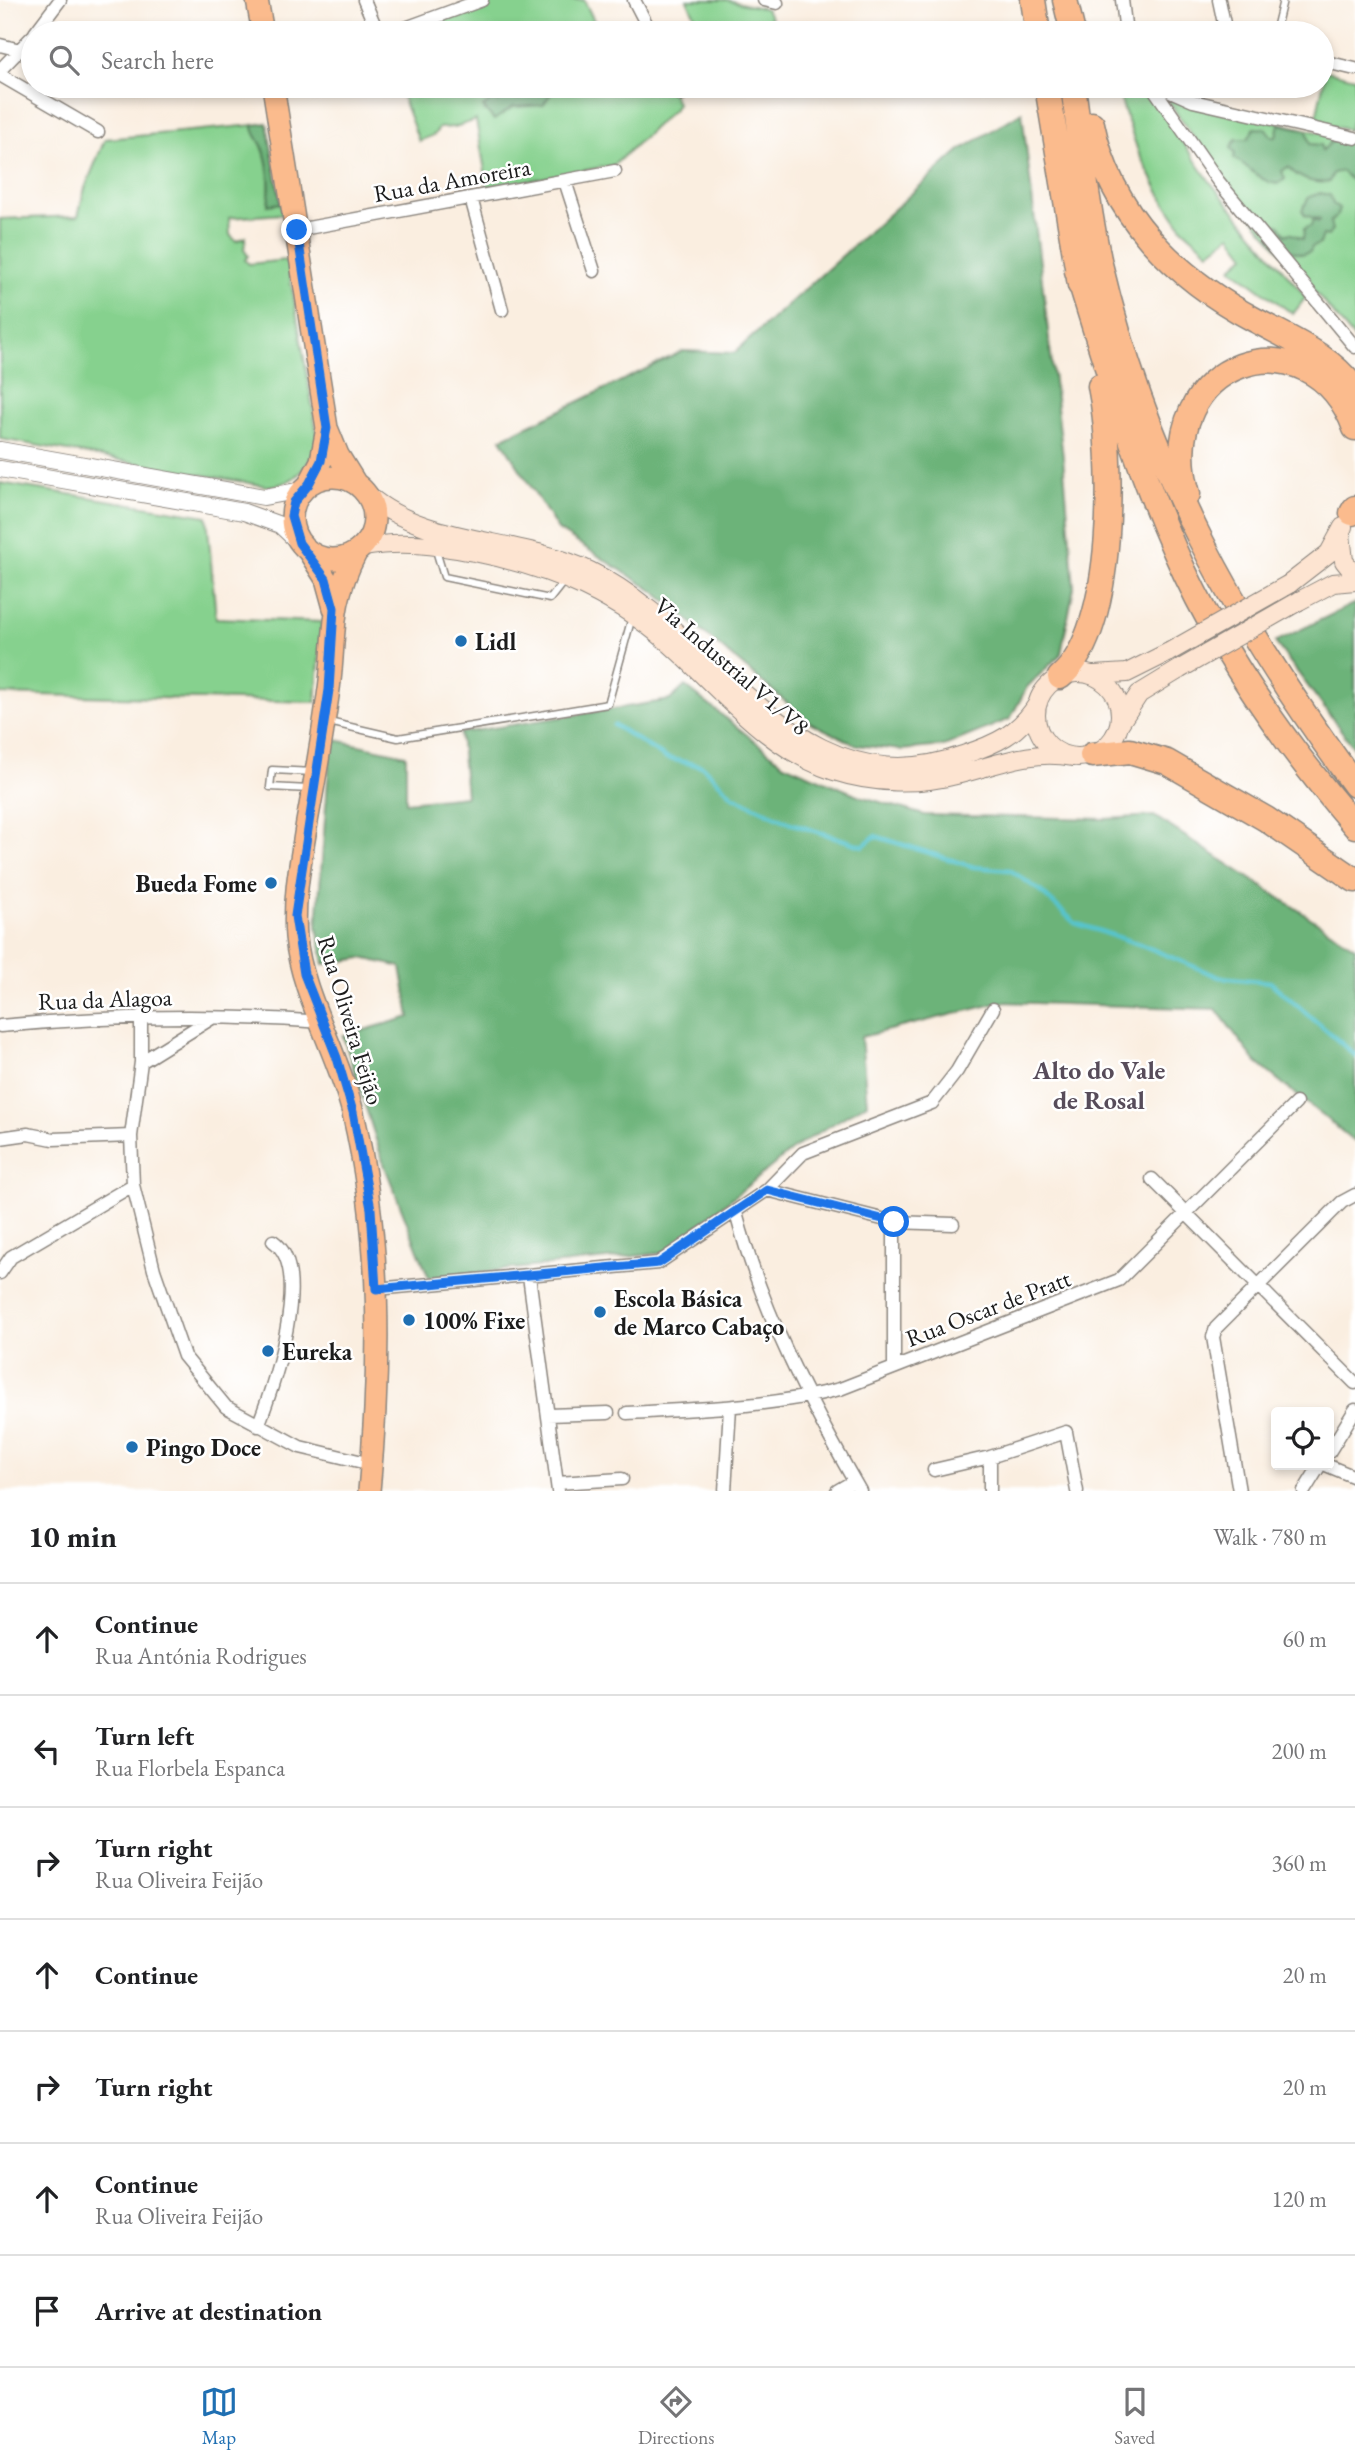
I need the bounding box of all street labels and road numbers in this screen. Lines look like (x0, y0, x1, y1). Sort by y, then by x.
street label: Rua da Amoreira (371, 151, 533, 209)
street label: Via Industrial V1/V8 (648, 590, 816, 742)
street label: Rua Oliveira Feijão (311, 932, 391, 1108)
street label: Rua da Alagoa (37, 981, 173, 1017)
street label: Rua Oscar de Pratt (901, 1262, 1075, 1354)

